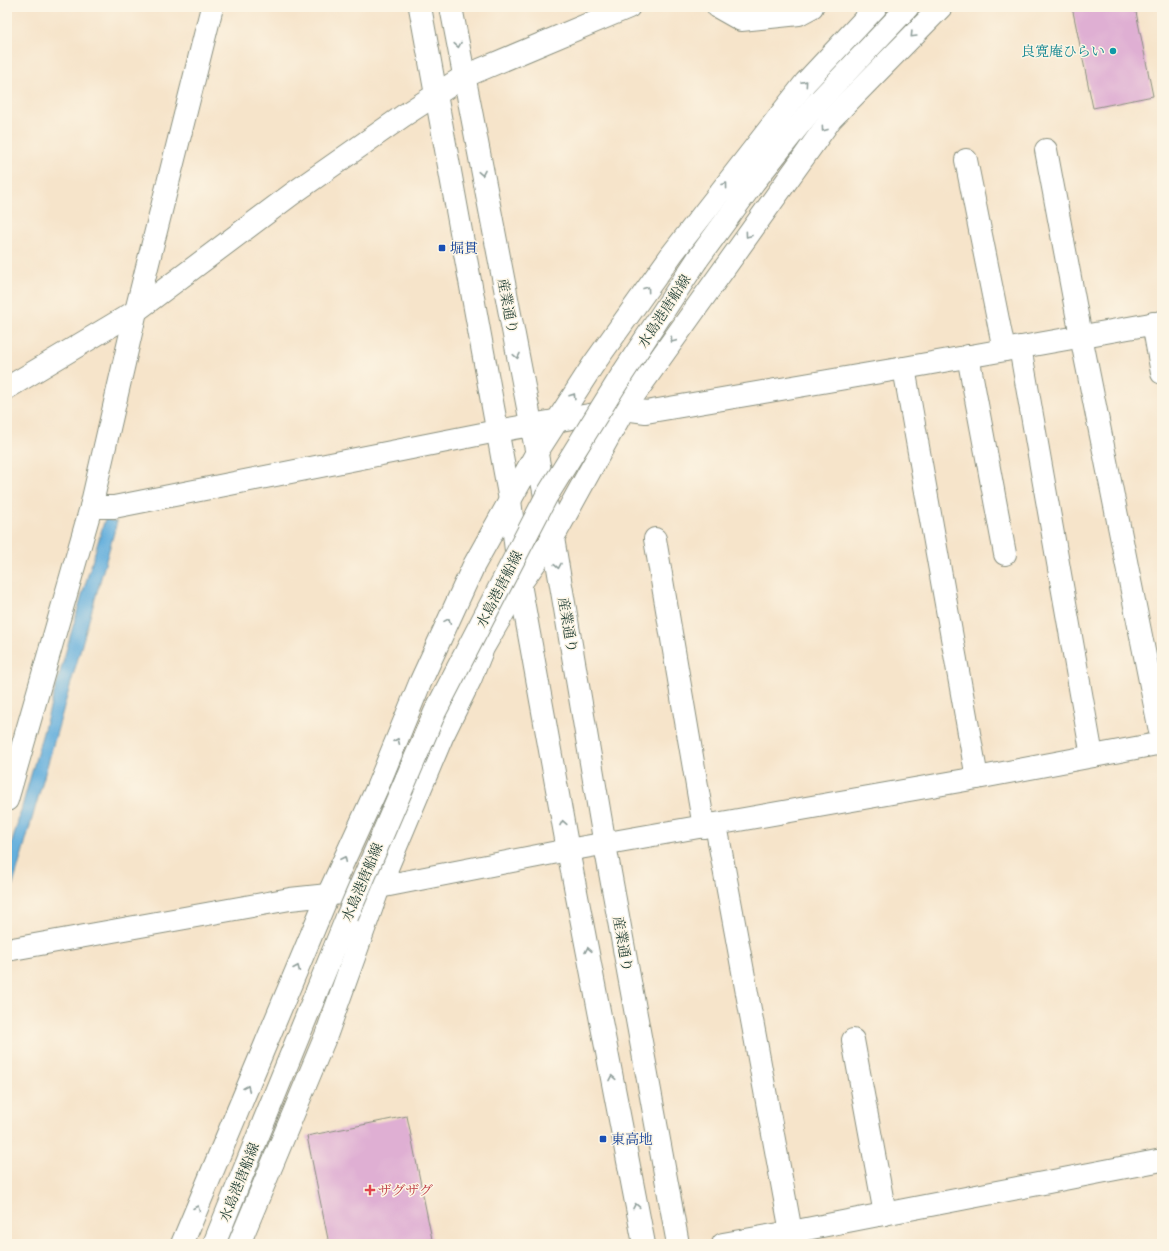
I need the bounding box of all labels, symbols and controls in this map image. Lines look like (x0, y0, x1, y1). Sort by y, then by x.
one-way arrow (911, 30, 918, 38)
place label: 良寛庵ひらい (1021, 41, 1105, 61)
one-way arrow (453, 42, 462, 49)
marker: 良寛庵ひらい (1108, 46, 1118, 56)
one-way arrow (801, 80, 808, 88)
one-way arrow (822, 124, 829, 131)
one-way arrow (477, 170, 486, 176)
one-way arrow (720, 182, 728, 189)
one-way arrow (746, 230, 753, 237)
place label: 堀貫 (450, 238, 478, 258)
marker: 堀貫 (437, 243, 447, 253)
street label: 水島港唐船線 (633, 270, 695, 352)
street label: 産業通り (493, 277, 523, 335)
one-way arrow (642, 286, 650, 293)
one-way arrow (671, 336, 678, 343)
one-way arrow (512, 353, 521, 359)
one-way arrow (568, 393, 576, 400)
street label: 水島港唐船線 (471, 547, 527, 631)
one-way arrow (553, 563, 561, 569)
street label: 産業通り (553, 596, 583, 654)
one-way arrow (443, 618, 451, 626)
one-way arrow (392, 737, 400, 745)
one-way arrow (560, 819, 568, 826)
street label: 水島港唐船線 (336, 839, 388, 925)
one-way arrow (339, 856, 347, 864)
street label: 産業通り (608, 915, 638, 973)
one-way arrow (584, 947, 592, 953)
one-way arrow (293, 964, 301, 971)
one-way arrow (608, 1075, 617, 1081)
one-way arrow (243, 1085, 251, 1092)
place label: 東高地 (611, 1129, 653, 1149)
marker: 東高地 (598, 1134, 608, 1144)
street label: 水島港唐船線 (214, 1139, 264, 1225)
place label: ザグザグ (378, 1180, 433, 1200)
marker: ザグザグ (365, 1185, 375, 1195)
one-way arrow (633, 1203, 641, 1209)
one-way arrow (193, 1205, 201, 1212)

